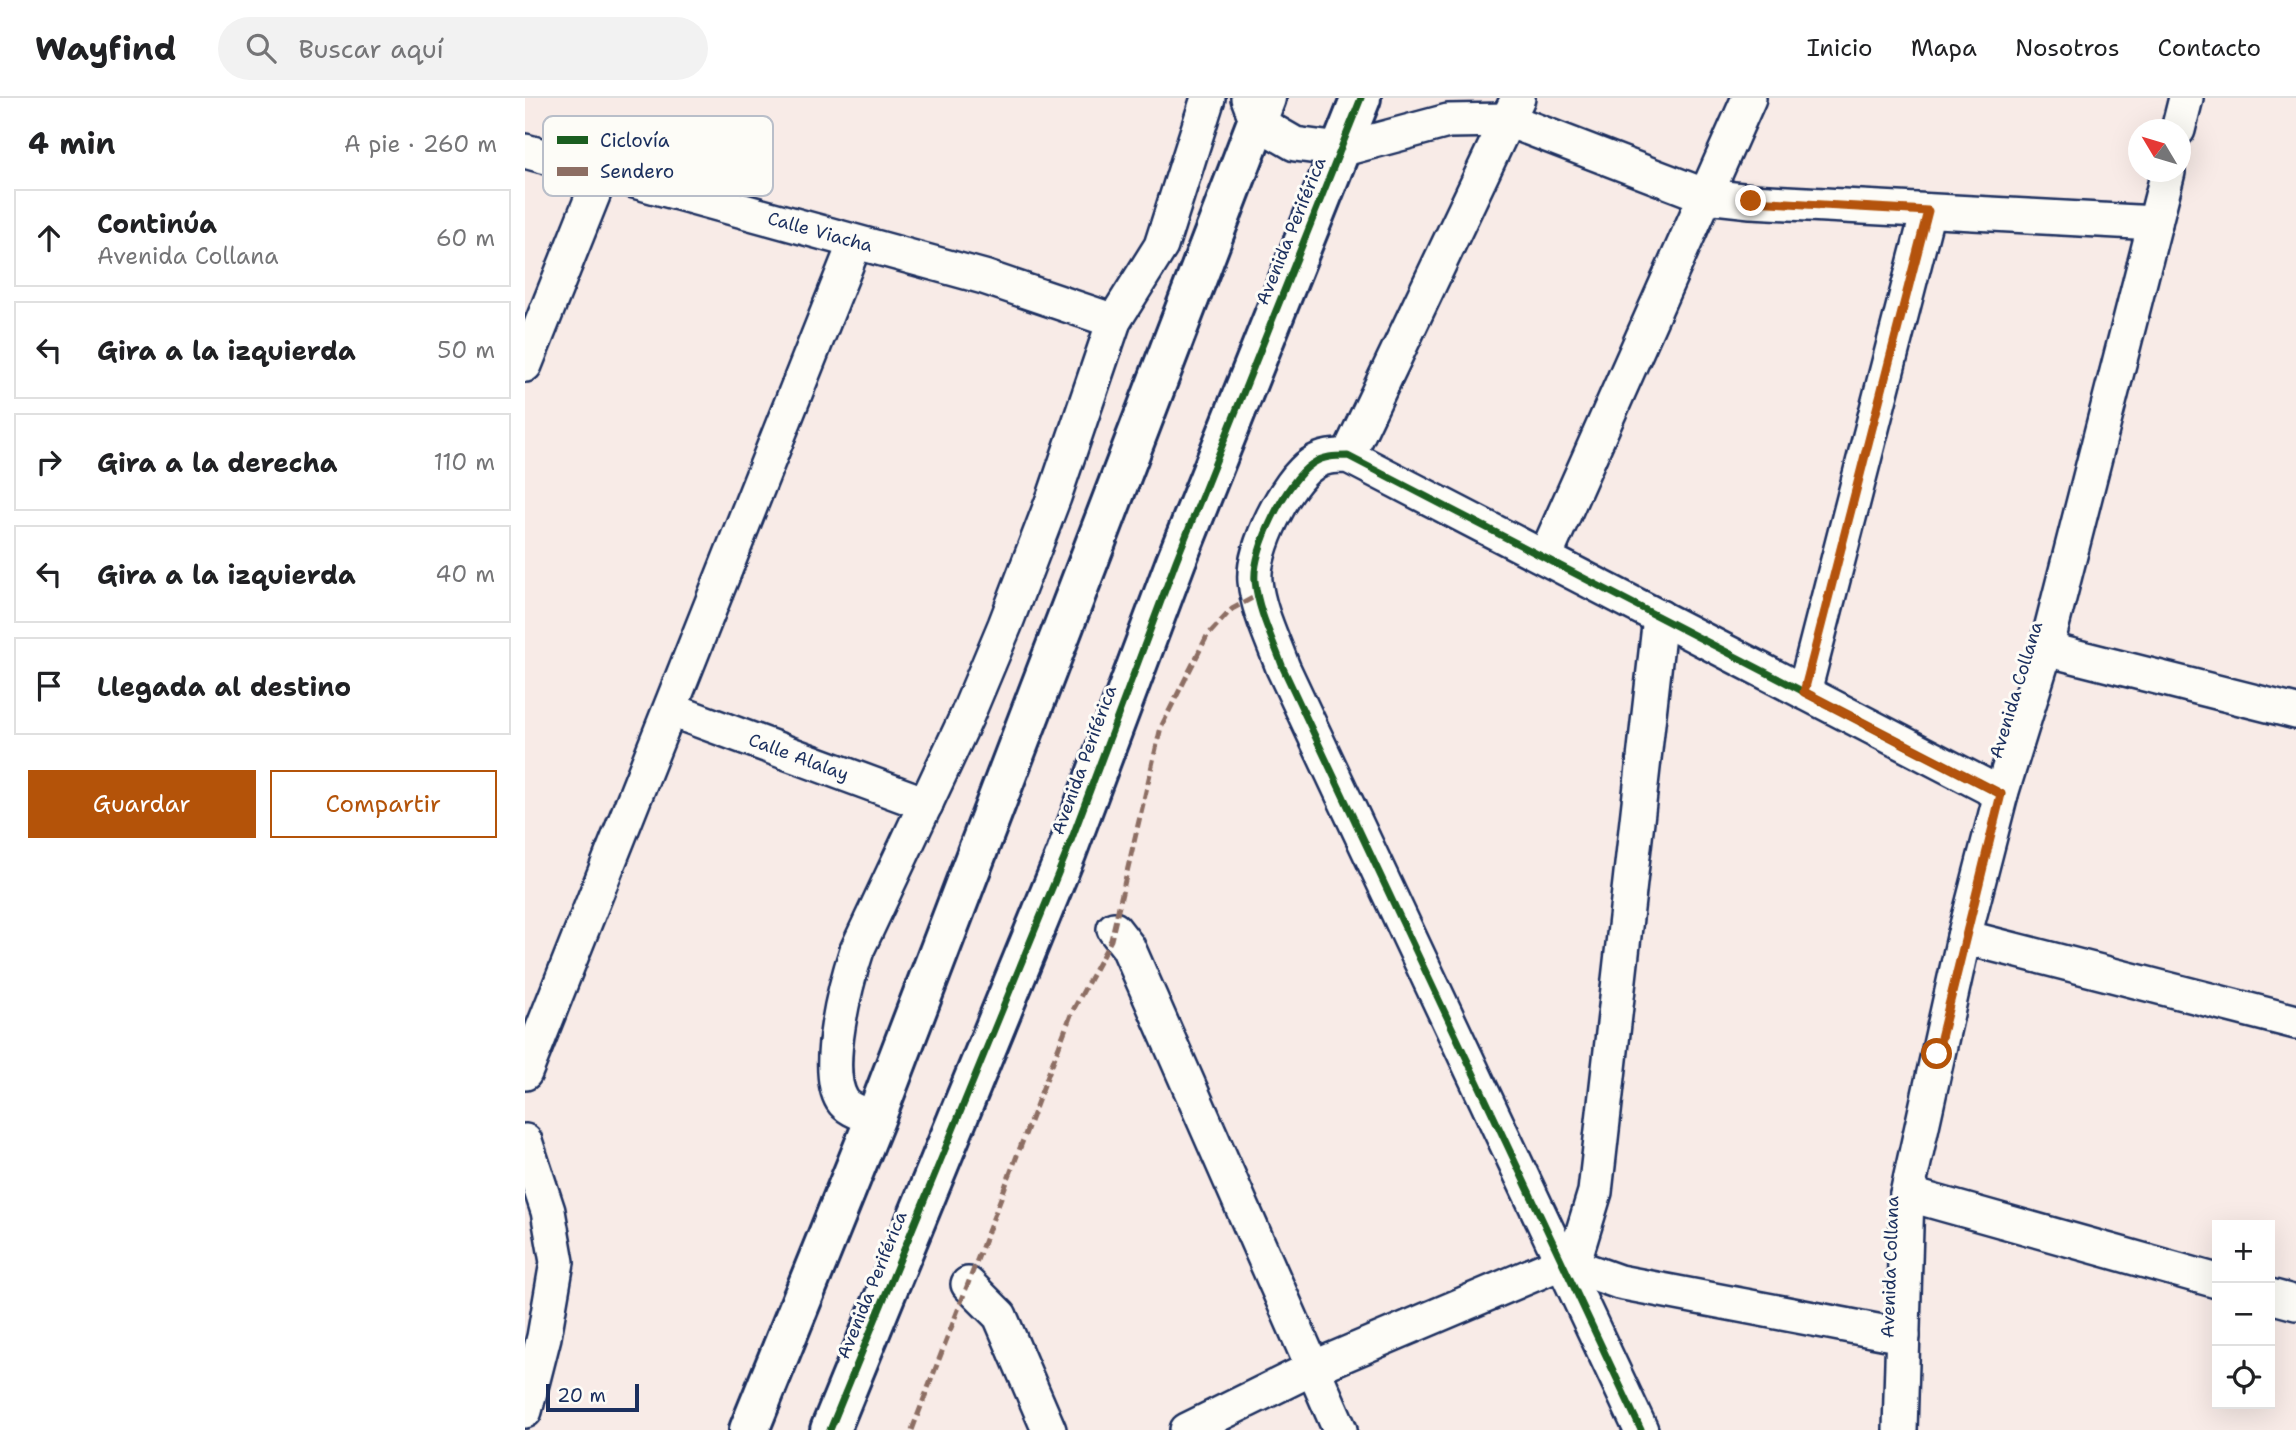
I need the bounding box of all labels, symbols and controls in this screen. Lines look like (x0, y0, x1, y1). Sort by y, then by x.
search box (218, 17, 708, 80)
text: Wayfind (35, 26, 176, 71)
icon: search (242, 29, 280, 67)
text: Buscar aquí (298, 31, 444, 66)
text: Inicio (1807, 32, 1873, 64)
text: Mapa (1911, 32, 1977, 64)
text: Nosotros (2015, 32, 2120, 64)
text: Contacto (2158, 32, 2261, 64)
legend (543, 116, 773, 196)
north arrow (2128, 119, 2191, 182)
text: 4 min (28, 123, 115, 164)
text: Ciclovía (600, 128, 670, 153)
text: A pie · 260 m (344, 129, 497, 159)
street label: Avenida Periférica (1250, 154, 1332, 308)
text: Sendero (600, 159, 674, 184)
route end (1735, 185, 1766, 216)
text: Continúa (97, 206, 217, 241)
street label: Calle Viacha (765, 206, 875, 258)
icon: ahead (30, 219, 68, 257)
text: 60 m (436, 223, 495, 253)
text: Avenida Collana (97, 241, 279, 271)
icon: left (30, 331, 68, 369)
text: Gira a la izquierda (97, 333, 356, 368)
text: 50 m (437, 335, 495, 365)
icon: right (30, 443, 68, 481)
text: Gira a la derecha (97, 445, 338, 480)
text: 110 m (433, 447, 495, 477)
icon: left (30, 555, 68, 593)
text: Gira a la izquierda (97, 557, 356, 592)
text: 40 m (435, 559, 495, 589)
street label: Avenida Collana (1984, 619, 2048, 761)
icon: arrive (30, 667, 68, 705)
text: Llegada al destino (97, 669, 351, 704)
street label: Avenida Periférica (1046, 682, 1122, 838)
street label: Calle Alalay (745, 728, 852, 786)
button: Guardar (28, 770, 256, 838)
button: Compartir (270, 770, 497, 838)
route start (1921, 1038, 1952, 1069)
street label: Avenida Collana (1876, 1196, 1904, 1338)
street label: Avenida Periférica (831, 1208, 913, 1362)
map controls (2212, 1220, 2275, 1409)
button: + (2212, 1220, 2275, 1283)
button: − (2212, 1283, 2275, 1346)
button: locate (2212, 1346, 2275, 1409)
scale bar (546, 1381, 639, 1413)
text: 20 m (557, 1383, 606, 1408)

